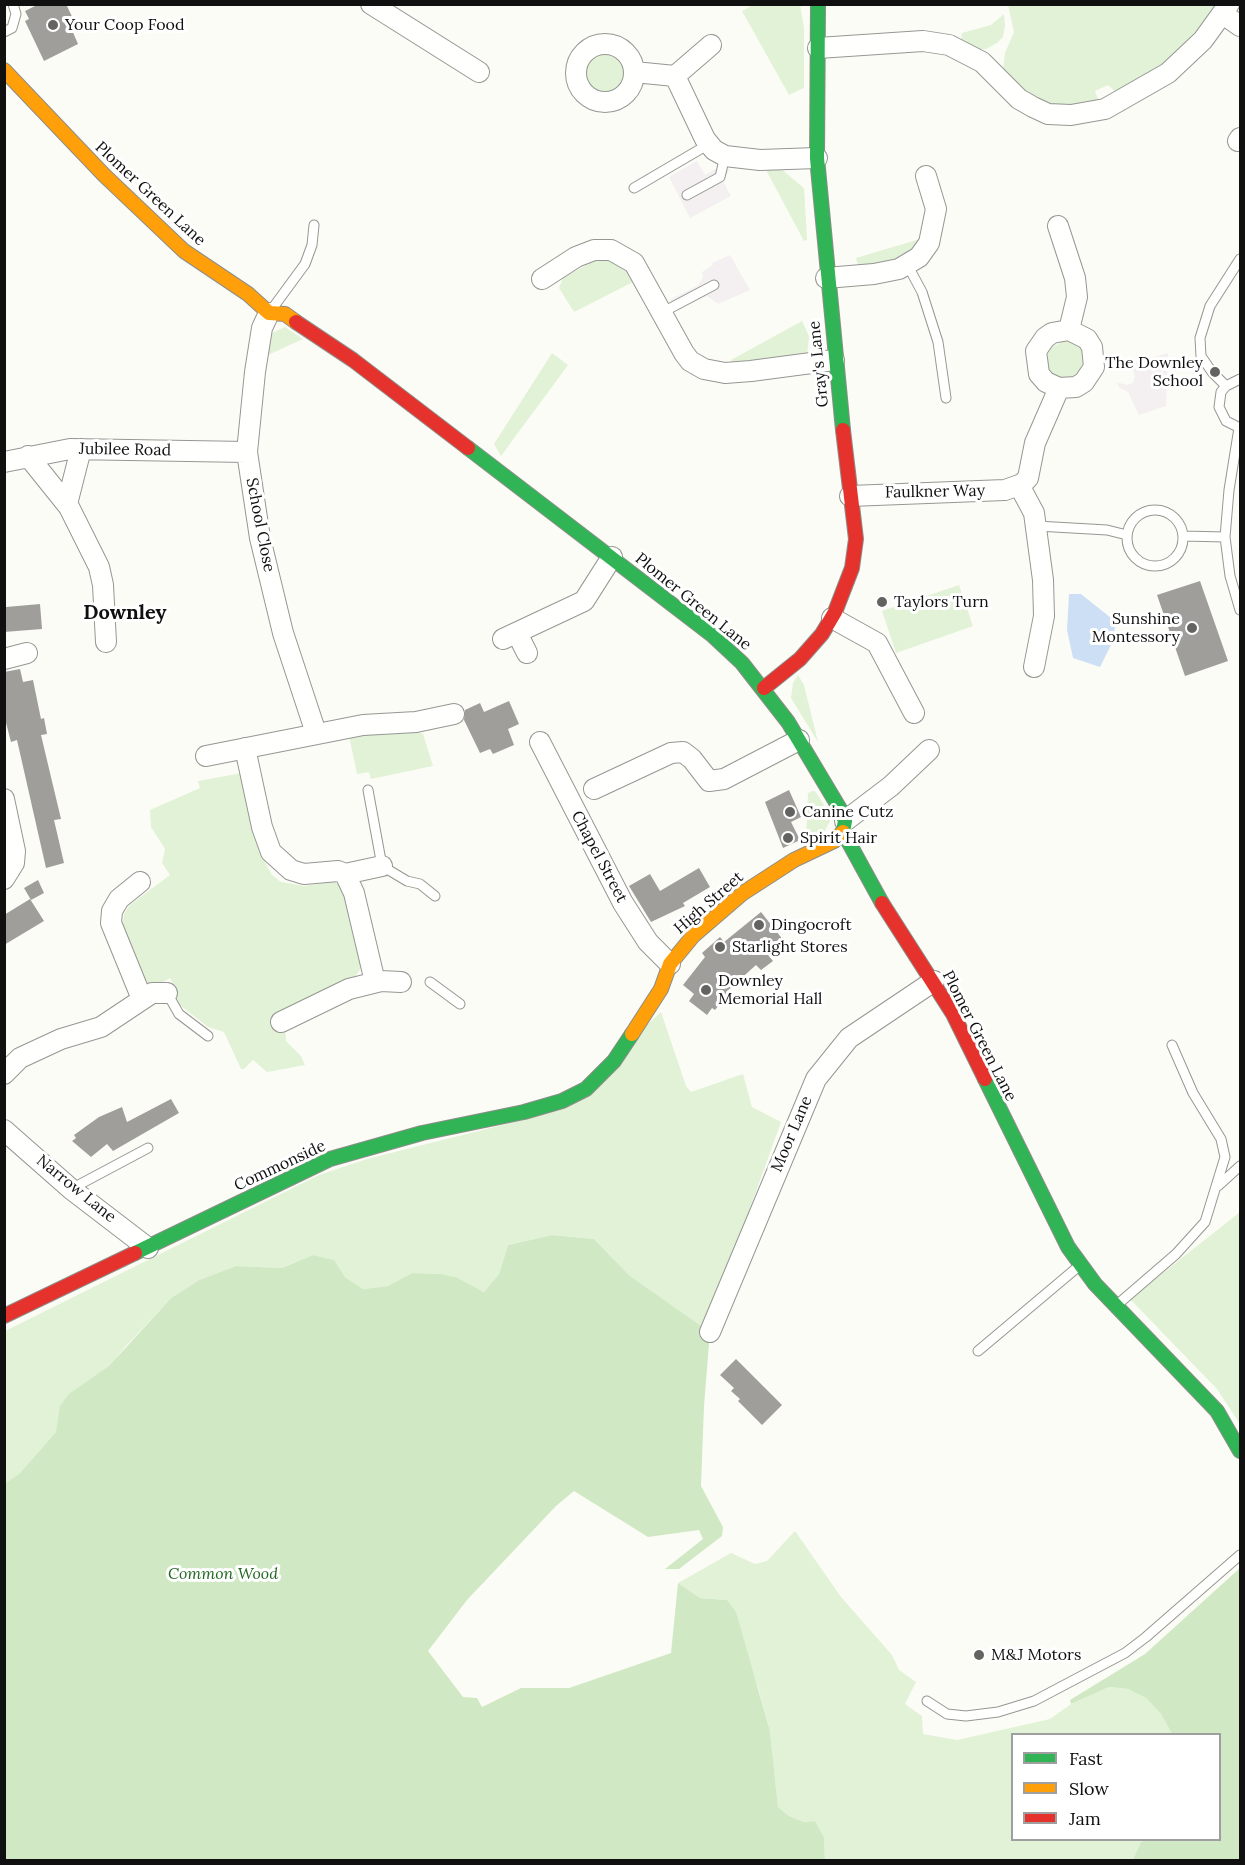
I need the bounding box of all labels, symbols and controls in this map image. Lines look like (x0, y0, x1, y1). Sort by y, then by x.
place label: Your Coop Food (65, 15, 185, 35)
marker: Your Coop Food (46, 18, 60, 32)
street label: Plomer Green Lane (91, 138, 209, 250)
street label: Gray's Lane (805, 320, 833, 408)
place label: The Downley School (1105, 353, 1203, 391)
marker: The Downley School (1208, 365, 1222, 379)
street label: Jubilee Road (79, 440, 171, 460)
street label: School Close (241, 476, 279, 574)
street label: Faulkner Way (885, 482, 985, 502)
street label: Plomer Green Lane (631, 549, 755, 655)
place label: Taylors Turn (894, 592, 989, 612)
marker: Taylors Turn (875, 595, 889, 609)
district label: Downley (83, 601, 167, 625)
place label: Sunshine Montessory (1092, 609, 1180, 647)
marker: Sunshine Montessory (1185, 621, 1199, 635)
place label: Canine Cutz (802, 802, 893, 822)
marker: Canine Cutz (783, 805, 797, 819)
street label: Chapel Street (567, 808, 631, 906)
place label: Spirit Hair (800, 828, 877, 848)
marker: Spirit Hair (781, 831, 795, 845)
street label: High Street (671, 868, 747, 938)
place label: Dingocroft (771, 915, 852, 935)
marker: Dingocroft (752, 918, 766, 932)
place label: Starlight Stores (732, 937, 848, 957)
marker: Starlight Stores (713, 940, 727, 954)
street label: Plomer Green Lane (938, 968, 1020, 1104)
place label: Downley Memorial Hall (718, 971, 822, 1009)
marker: Downley Memorial Hall (699, 983, 713, 997)
street label: Moor Lane (767, 1093, 817, 1175)
street label: Commonside (231, 1137, 329, 1195)
street label: Narrow Lane (32, 1151, 120, 1227)
park label: Common Wood (168, 1564, 278, 1584)
place label: M&J Motors (991, 1645, 1081, 1665)
marker: M&J Motors (972, 1648, 986, 1662)
legend (1011, 1733, 1221, 1841)
text: Fast (1069, 1747, 1103, 1770)
text: Slow (1069, 1777, 1109, 1800)
text: Jam (1069, 1807, 1101, 1830)

